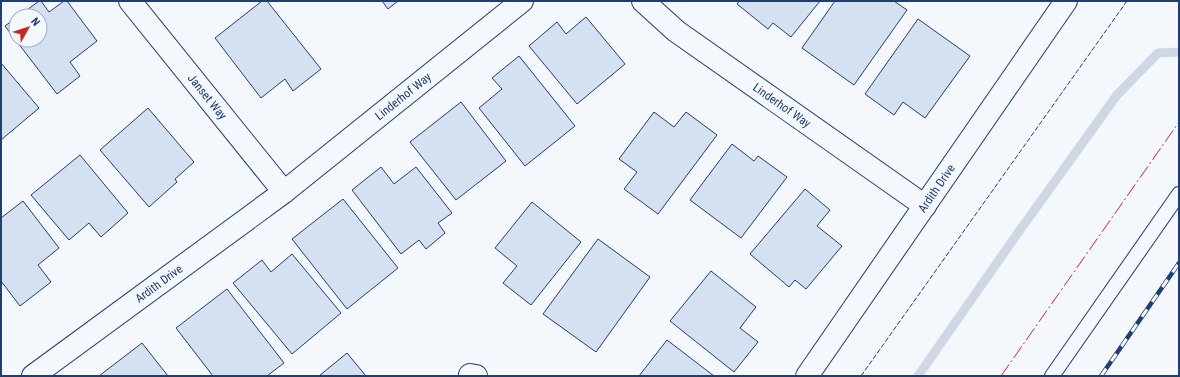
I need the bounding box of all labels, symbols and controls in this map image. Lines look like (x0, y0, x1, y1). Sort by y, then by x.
north arrow (8, 8, 48, 48)
text: N (28, 15, 43, 29)
street label: Linderhof Way (372, 70, 434, 123)
street label: Janset Way (185, 71, 230, 122)
street label: Linderhof Way (750, 80, 814, 131)
street label: Ardith Drive (915, 161, 958, 215)
street label: Ardith Drive (132, 262, 186, 306)

